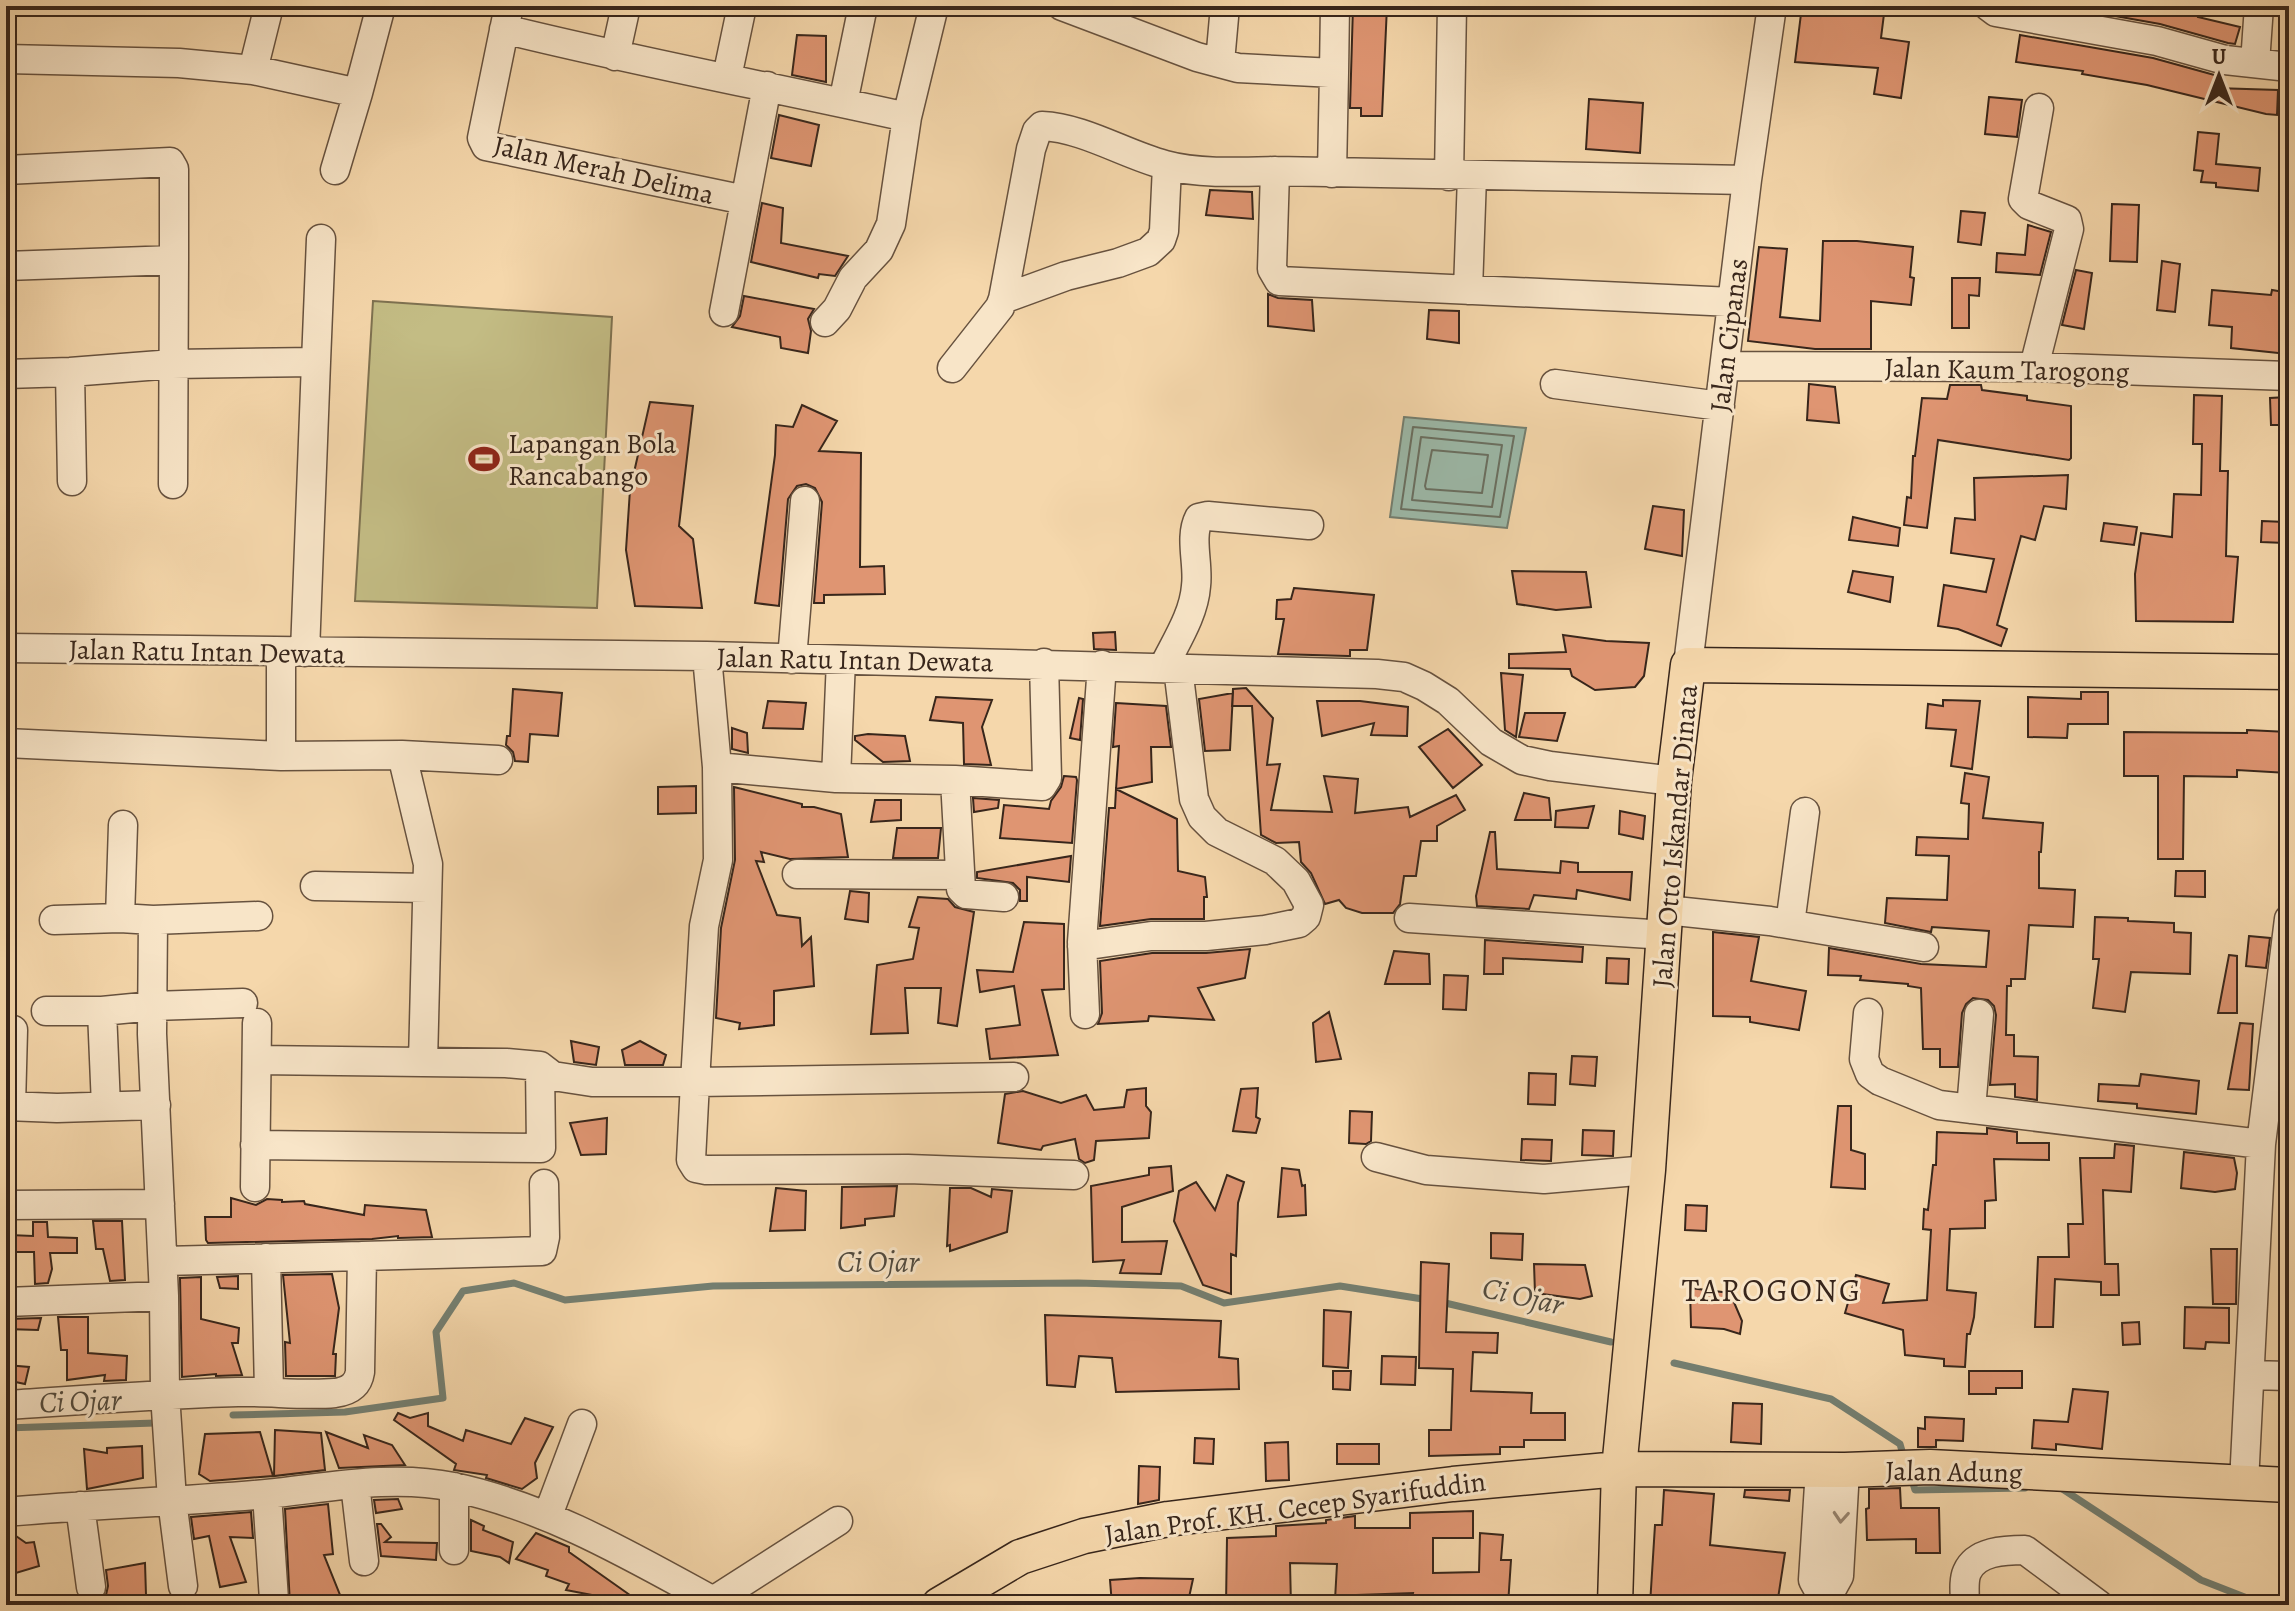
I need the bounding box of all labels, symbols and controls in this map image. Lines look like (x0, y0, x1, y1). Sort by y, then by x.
north arrow (2179, 36, 2259, 116)
text: U (2212, 42, 2227, 72)
street label: Jalan Merah Delima (490, 126, 718, 214)
street label: Jalan Cipanas (1701, 256, 1757, 414)
street label: Jalan Kaum Tarogong (1884, 349, 2130, 391)
place label: Lapangan Bola Rancabango (508, 425, 676, 495)
sports icon: Lapangan Bola Rancabango (467, 442, 501, 476)
street label: Jalan Ratu Intan Dewata (68, 631, 346, 673)
street label: Jalan Ratu Intan Dewata (716, 639, 994, 681)
street label: Jalan Otto Iskandar Dinata (1643, 683, 1707, 989)
water label: Ci Ojar (837, 1242, 921, 1282)
water label: Ci Ojar (1479, 1267, 1569, 1325)
district label: TAROGONG (1682, 1268, 1862, 1312)
water label: Ci Ojar (38, 1380, 123, 1422)
street label: Jalan Adung (1885, 1452, 2023, 1492)
street label: Jalan Prof. KH. Cecep Syarifuddin (1102, 1462, 1488, 1554)
one-way arrow (1833, 1511, 1850, 1524)

